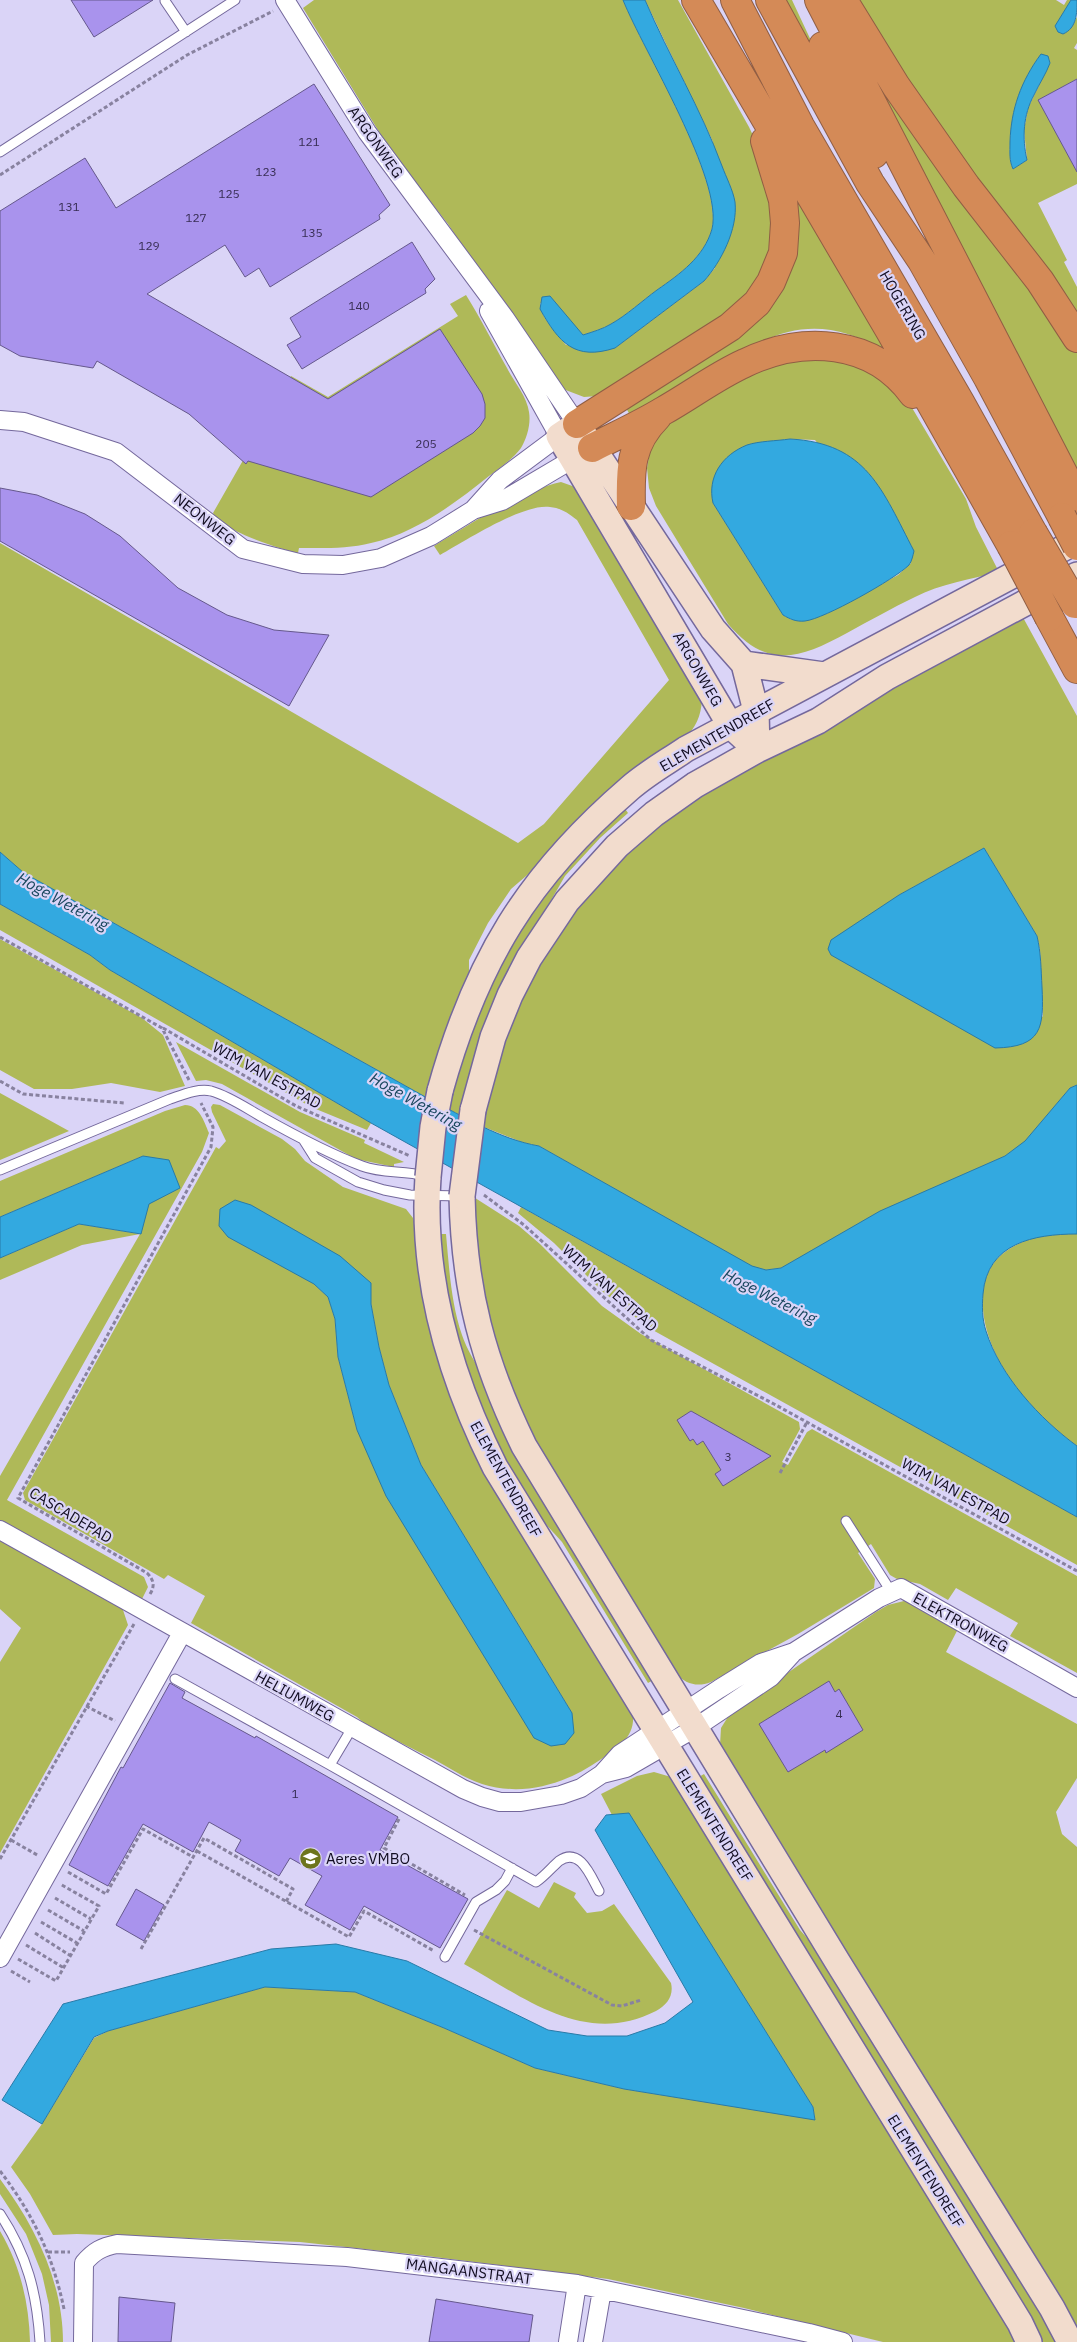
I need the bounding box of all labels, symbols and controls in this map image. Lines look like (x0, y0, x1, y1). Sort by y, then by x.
street label: ARGONWEG (344, 102, 408, 182)
house number: 121 (298, 134, 320, 149)
house number: 123 (255, 164, 277, 179)
house number: 125 (218, 186, 240, 201)
house number: 131 (58, 199, 80, 214)
house number: 127 (185, 210, 207, 225)
house number: 135 (301, 225, 323, 240)
house number: 129 (138, 238, 160, 253)
street label: HOGERING (876, 267, 930, 343)
house number: 140 (348, 298, 370, 313)
house number: 205 (415, 436, 437, 451)
street label: NEONWEG (170, 489, 240, 549)
street label: ARGONWEG (669, 628, 727, 710)
street label: ELEMENTENDREEF (656, 694, 778, 776)
water label: Hoge Wetering (14, 868, 113, 935)
street label: WIM VAN ESTPAD (209, 1037, 325, 1113)
water label: Hoge Wetering (367, 1068, 466, 1135)
street label: WIM VAN ESTPAD (559, 1240, 661, 1336)
water label: Hoge Wetering (720, 1264, 821, 1328)
street label: ELEMENTENDREEF (466, 1418, 546, 1540)
house number: 3 (724, 1449, 732, 1464)
street label: WIM VAN ESTPAD (898, 1453, 1014, 1529)
street label: CASCADEPAD (26, 1483, 116, 1547)
street label: ELEKTRONWEG (910, 1588, 1012, 1656)
street label: HELIUMWEG (252, 1666, 338, 1726)
house number: 4 (835, 1706, 843, 1721)
street label: ELEMENTENDREEF (672, 1765, 758, 1885)
house number: 1 (291, 1786, 299, 1801)
school or university icon: Aeres VMBO (298, 1846, 322, 1870)
place label: Aeres VMBO (326, 1849, 410, 1868)
street label: ELEMENTENDREEF (883, 2111, 969, 2231)
street label: MANGAANSTRAAT (405, 2254, 533, 2288)

